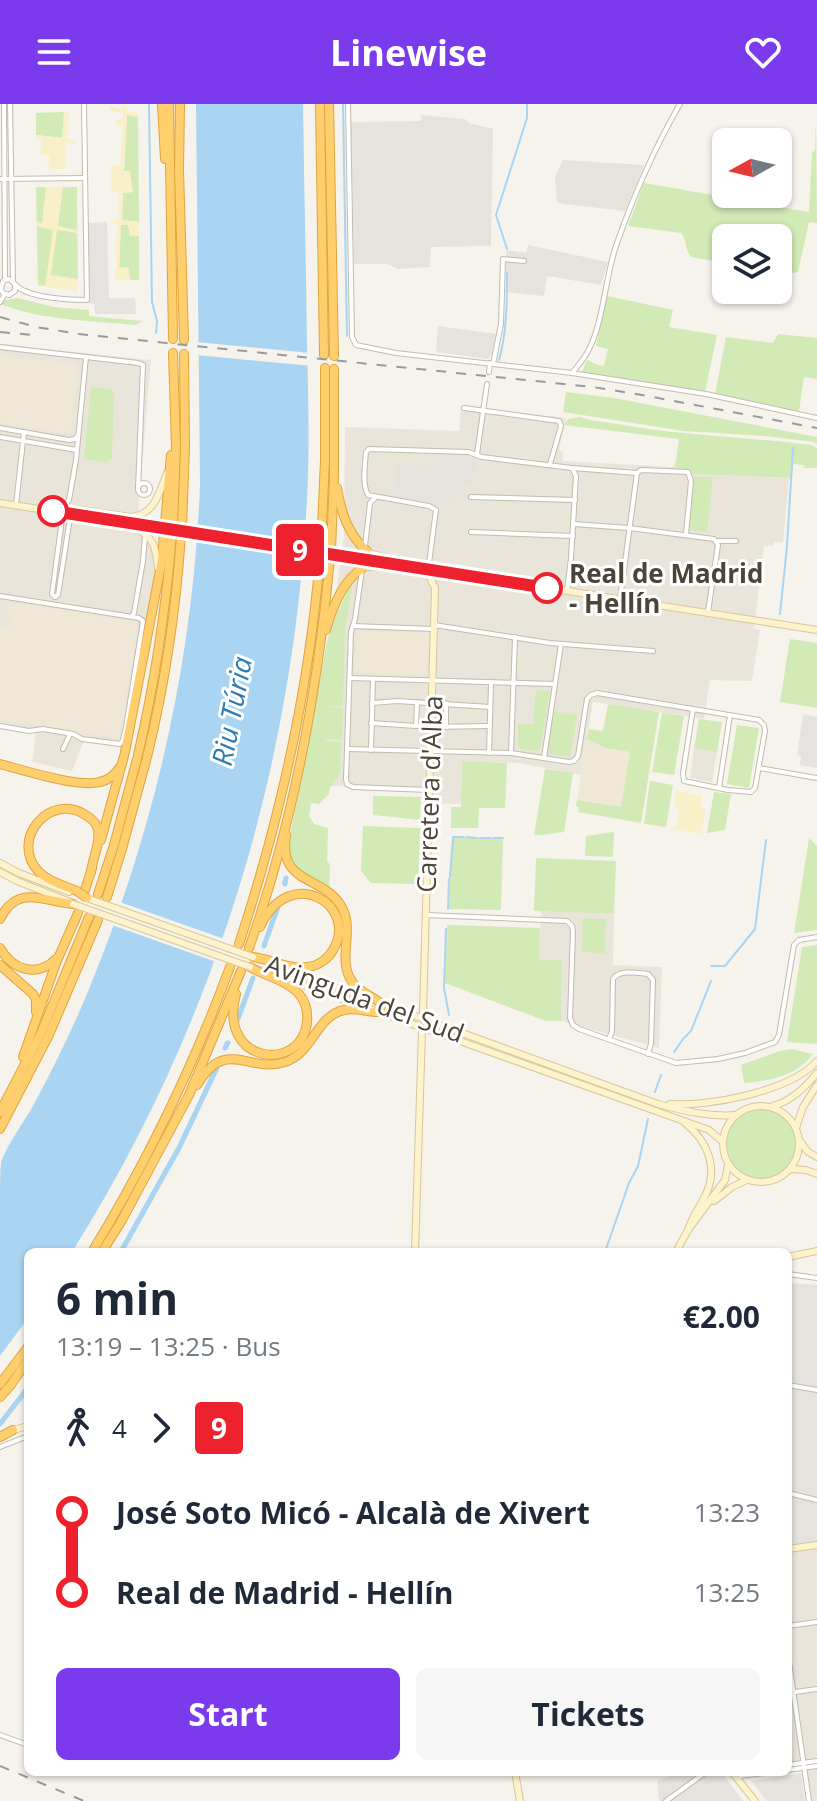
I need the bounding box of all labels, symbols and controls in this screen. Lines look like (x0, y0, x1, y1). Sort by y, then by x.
text: Linewise (330, 28, 487, 77)
icon: menu (32, 30, 76, 74)
icon: heart (741, 30, 785, 74)
north arrow (712, 128, 792, 208)
map controls (712, 128, 792, 304)
button: layers (712, 224, 792, 304)
unlabelled marker (38, 496, 68, 526)
line badge: 9 (274, 524, 326, 576)
text: 9 (292, 531, 308, 569)
place label: Real de Madrid - Hellín (569, 555, 763, 621)
marker: Real de Madrid - Hellín (532, 573, 562, 603)
water label: Riu Túria (202, 653, 260, 769)
street label: Carretera d'Alba (408, 695, 450, 893)
street label: Avinguda del Sud (261, 945, 469, 1051)
text: 6 min (56, 1268, 178, 1328)
text: €2.00 (683, 1296, 760, 1337)
text: 13:19 – 13:25 · Bus (56, 1328, 281, 1364)
icon: walk (56, 1406, 100, 1450)
icon: forward (139, 1406, 183, 1450)
text: 9 (211, 1409, 227, 1447)
text: 4 (112, 1410, 127, 1446)
text: José Soto Micó - Alcalà de Xivert (116, 1492, 590, 1533)
text: 13:23 (694, 1494, 760, 1530)
text: Real de Madrid - Hellín (116, 1572, 453, 1613)
text: 13:25 (694, 1574, 760, 1610)
button: Start (56, 1668, 400, 1760)
button: Tickets (416, 1668, 760, 1760)

